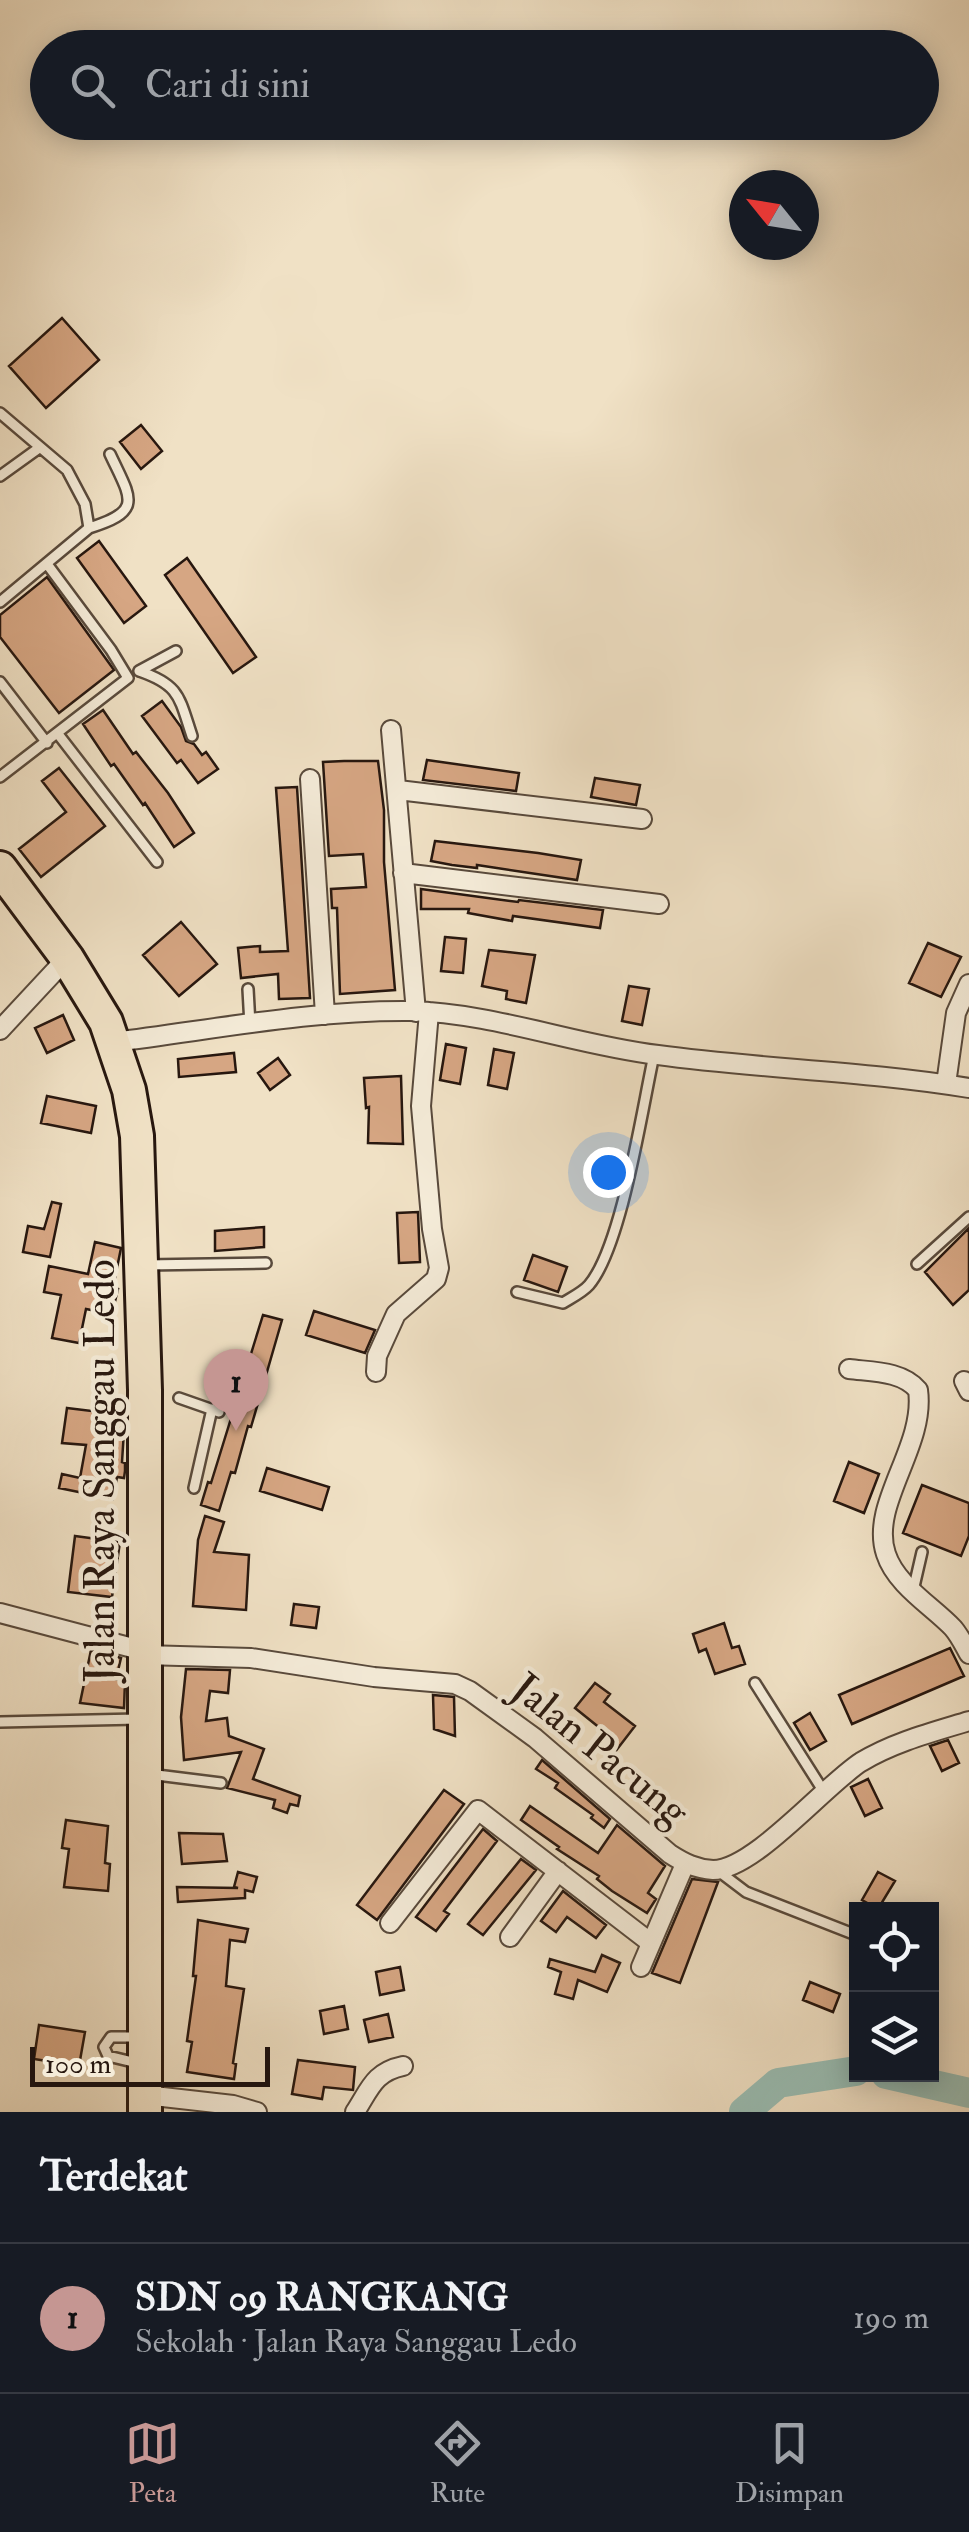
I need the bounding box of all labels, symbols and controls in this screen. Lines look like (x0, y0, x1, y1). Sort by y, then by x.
search box (30, 30, 939, 140)
icon: search (65, 58, 120, 113)
text: Cari di sini (145, 61, 310, 109)
north arrow (729, 170, 819, 260)
your location (583, 1147, 634, 1198)
street label: Jalan Raya Sanggau Ledo (75, 1259, 127, 1684)
pin: 1 (204, 1348, 268, 1431)
street label: Jalan Pacung (500, 1662, 700, 1838)
map controls (849, 1902, 939, 2082)
button: locate (849, 1902, 939, 1992)
button: layers (849, 1992, 939, 2082)
scale bar (30, 2042, 270, 2086)
text: 100 m (45, 2047, 111, 2082)
text: Terdekat (40, 2151, 188, 2203)
text: SDN 09 RANGKANG (135, 2274, 508, 2322)
text: 1 (67, 2298, 78, 2338)
text: 190 m (853, 2298, 929, 2338)
text: Sekolah · Jalan Raya Sanggau Ledo (135, 2322, 577, 2362)
tab: Peta (125, 2416, 180, 2511)
tab: Rute (430, 2416, 485, 2511)
tab: Disimpan (735, 2416, 844, 2511)

